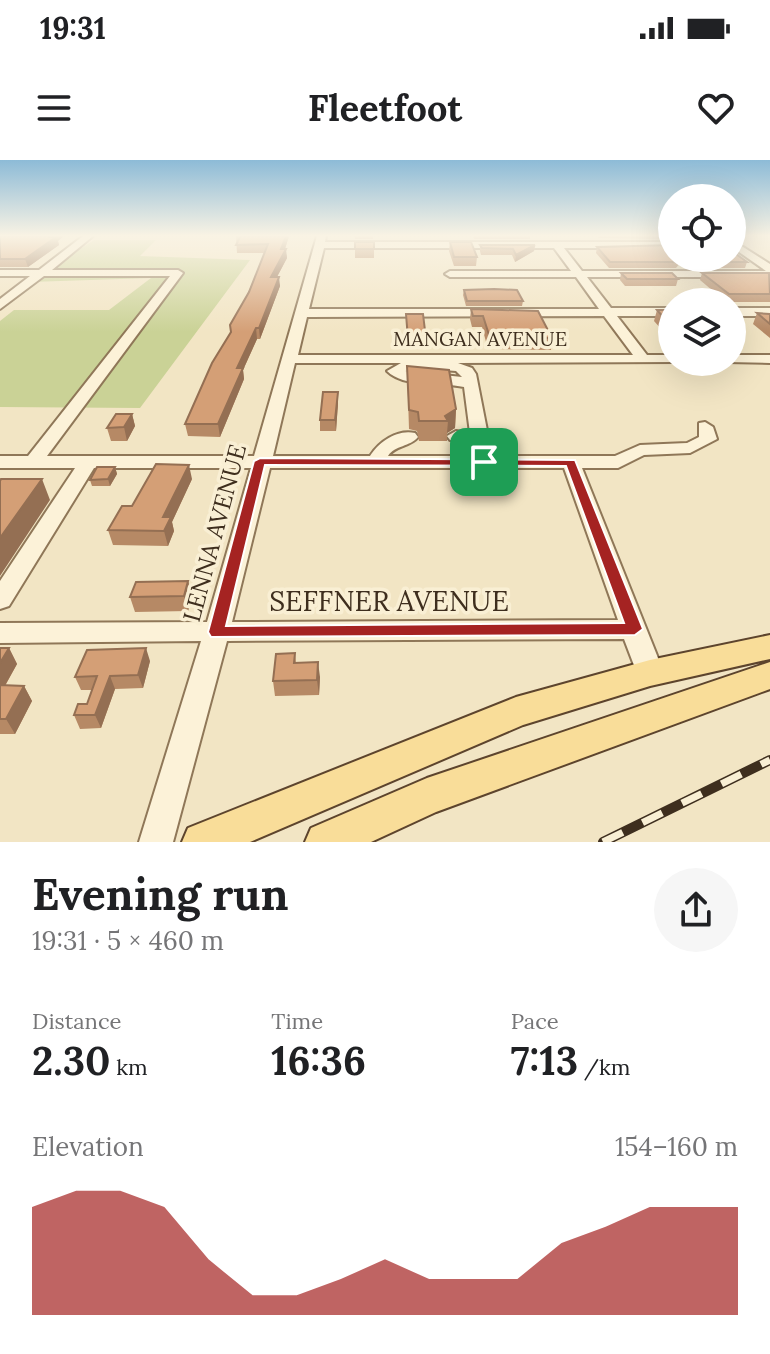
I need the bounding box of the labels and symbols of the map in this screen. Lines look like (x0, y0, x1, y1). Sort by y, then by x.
street label: MANGAN AVENUE (393, 326, 567, 351)
pin (450, 428, 518, 496)
street label: LENNA AVENUE (176, 441, 253, 625)
street label: SEFFNER AVENUE (269, 583, 509, 619)

